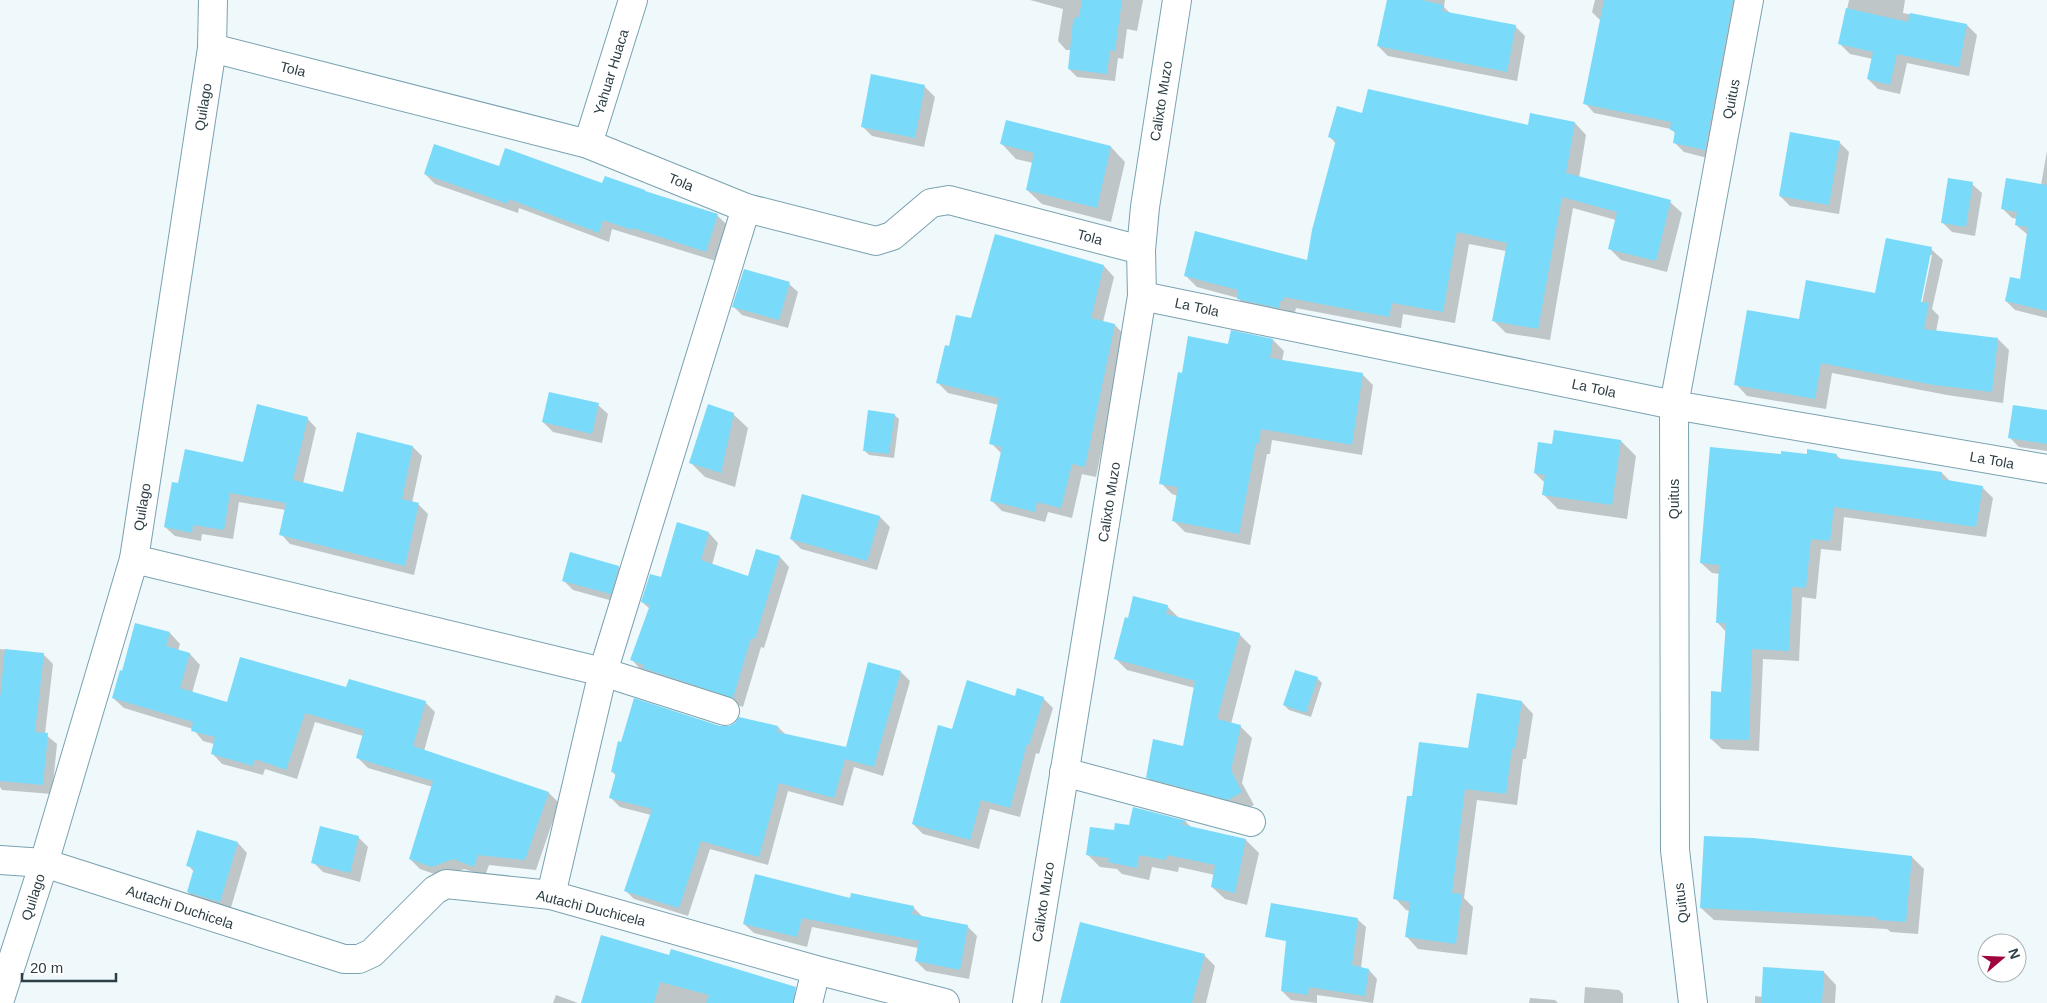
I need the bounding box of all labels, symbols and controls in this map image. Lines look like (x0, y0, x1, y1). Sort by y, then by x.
street label: Yahuar Huaca (590, 27, 632, 117)
street label: Tola (279, 58, 308, 80)
street label: Calixto Muzo (1147, 60, 1175, 142)
street label: Quitus (1719, 78, 1743, 120)
street label: Quilago (191, 82, 215, 132)
street label: Tola (666, 170, 696, 194)
street label: Tola (1076, 226, 1105, 248)
street label: La Tola (1173, 295, 1221, 320)
street label: La Tola (1570, 376, 1618, 401)
street label: La Tola (1968, 448, 2016, 472)
street label: Calixto Muzo (1095, 461, 1123, 543)
street label: Quitus (1666, 479, 1682, 519)
street label: Quilago (130, 482, 154, 532)
street label: Calixto Muzo (1029, 861, 1057, 943)
street label: Quilago (18, 871, 48, 922)
street label: Autachi Duchicela (124, 882, 236, 932)
street label: Quitus (1671, 882, 1691, 924)
street label: Autachi Duchicela (535, 887, 648, 929)
north arrow (1977, 933, 2027, 983)
text: N (2005, 946, 2024, 961)
scale bar (22, 950, 116, 982)
text: 20 m (30, 959, 63, 976)

